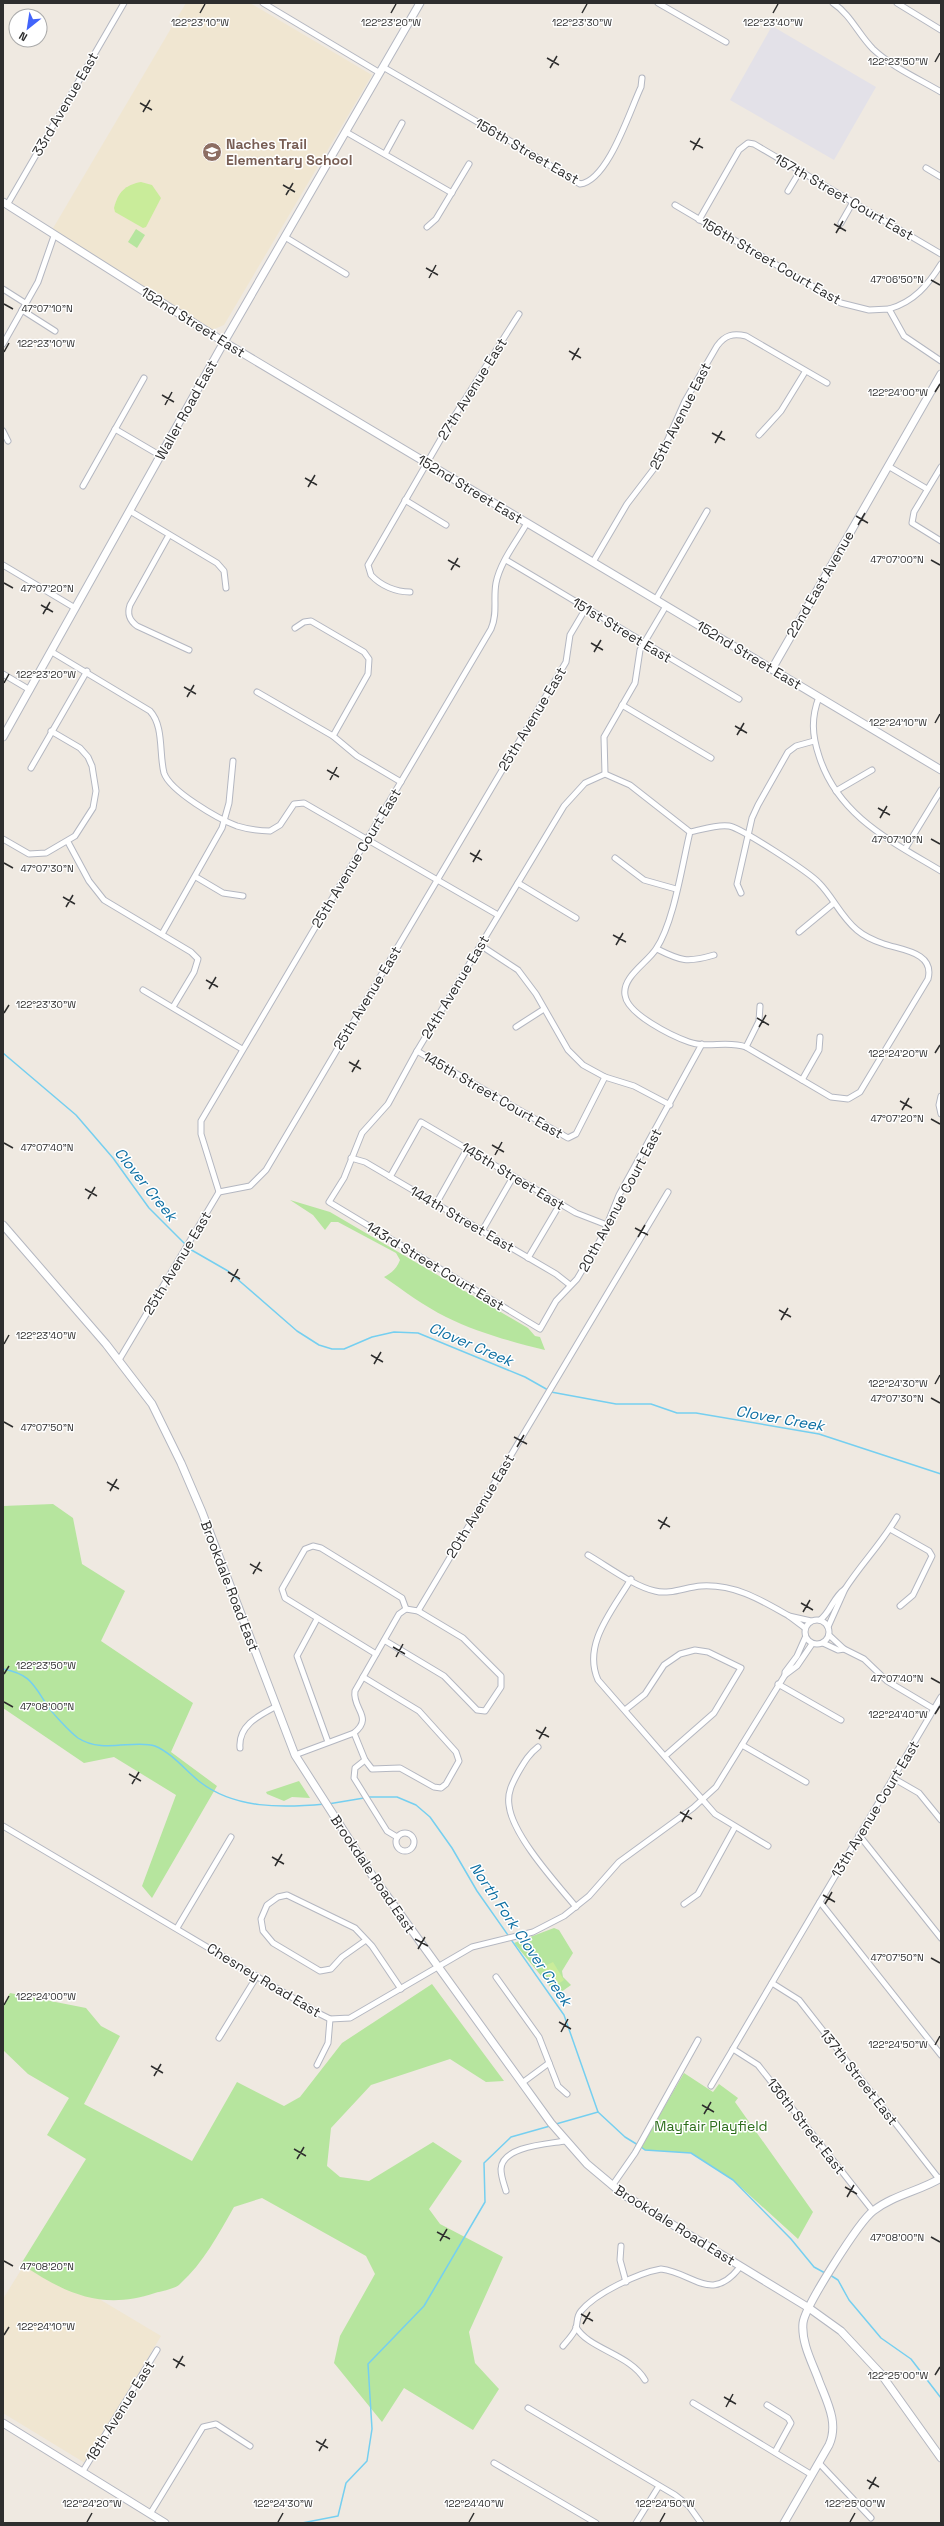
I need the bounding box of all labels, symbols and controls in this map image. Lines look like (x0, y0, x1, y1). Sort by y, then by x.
north arrow (8, 8, 48, 48)
text: 122°23'10"W (171, 16, 229, 29)
text: 122°23'20"W (361, 16, 421, 29)
text: 122°23'30"W (552, 16, 612, 29)
text: 122°23'40"W (743, 16, 803, 29)
text: N (16, 29, 30, 45)
street label: 33rd Avenue East (28, 49, 102, 159)
text: 122°23'50"W (868, 55, 928, 68)
street label: 156th Street East (472, 114, 582, 188)
place label: Naches Trail Elementary School (226, 135, 352, 169)
school or university icon: Naches Trail Elementary School (201, 141, 223, 163)
street label: 157th Street Court East (771, 150, 917, 244)
street label: 156th Street Court East (698, 213, 844, 309)
text: 47°06'50"N (870, 273, 924, 286)
street label: 152nd Street East (137, 283, 249, 361)
text: 47°07'10"N (21, 302, 73, 315)
street label: 27th Avenue East (433, 335, 511, 443)
text: 122°23'10"W (17, 337, 75, 350)
street label: Waller Road East (151, 357, 221, 463)
street label: 25th Avenue East (645, 359, 715, 473)
text: 122°24'00"W (868, 386, 928, 399)
street label: 152nd Street East (414, 450, 526, 528)
street label: 22nd East Avenue (782, 527, 858, 641)
text: 47°07'00"N (870, 553, 924, 566)
text: 47°07'20"N (20, 582, 74, 595)
street label: 151st Street East (569, 593, 675, 667)
street label: 152nd Street East (693, 616, 805, 694)
street label: 25th Avenue East (494, 664, 570, 774)
text: 122°23'20"W (16, 668, 76, 681)
text: 122°24'10"W (869, 716, 927, 729)
street label: 25th Avenue Court East (307, 785, 405, 931)
text: 47°07'10"N (871, 833, 923, 846)
text: 47°07'30"N (20, 862, 74, 875)
street label: 24th Avenue East (417, 932, 493, 1042)
street label: 25th Avenue East (329, 943, 405, 1053)
text: 122°23'30"W (16, 998, 76, 1011)
street label: 145th Street Court East (420, 1047, 566, 1143)
text: 122°24'20"W (868, 1047, 928, 1060)
text: 47°07'20"N (870, 1112, 924, 1125)
street label: 20th Avenue Court East (575, 1125, 665, 1275)
street label: 145th Street East (458, 1138, 568, 1214)
text: 47°07'40"N (21, 1141, 73, 1154)
water label: Clover Creek (111, 1143, 183, 1226)
street label: 144th Street East (406, 1182, 518, 1256)
street label: 25th Avenue East (139, 1208, 215, 1318)
street label: 143rd Street Court East (363, 1218, 507, 1314)
water label: Clover Creek (426, 1318, 518, 1371)
text: 122°23'40"W (16, 1329, 76, 1342)
text: 122°24'30"W (868, 1377, 928, 1390)
text: 47°07'30"N (870, 1392, 924, 1405)
water label: Clover Creek (734, 1401, 828, 1435)
text: 47°07'50"N (20, 1421, 74, 1434)
street label: 20th Avenue East (442, 1451, 518, 1561)
street label: Brookdale Road East (197, 1518, 263, 1654)
text: 122°23'50"W (16, 1659, 76, 1672)
text: 47°07'40"N (871, 1672, 923, 1685)
text: 47°08'00"N (20, 1700, 74, 1713)
text: 122°24'40"W (868, 1708, 928, 1721)
street label: 13th Avenue Court East (827, 1737, 923, 1881)
street label: Brookdale Road East (327, 1812, 419, 1936)
water label: North Fork Clover Creek (466, 1859, 577, 2011)
street label: Chesney Road East (204, 1939, 324, 2021)
text: 47°07'50"N (870, 1951, 924, 1964)
text: 122°24'00"W (16, 1990, 76, 2003)
street label: 137th Street East (816, 2025, 902, 2129)
text: 122°24'50"W (868, 2038, 928, 2051)
street label: 136th Street East (763, 2074, 849, 2178)
park label: Mayfair Playfield (654, 2117, 768, 2135)
street label: Brookdale Road East (611, 2181, 739, 2269)
text: 47°08'00"N (870, 2231, 924, 2244)
text: 47°08'20"N (20, 2260, 74, 2273)
text: 122°24'10"W (17, 2320, 75, 2333)
street label: 18th Avenue East (82, 2357, 158, 2465)
text: 122°25'00"W (868, 2369, 928, 2382)
text: 122°24'20"W (62, 2497, 122, 2510)
text: 122°24'30"W (253, 2497, 313, 2510)
text: 122°24'40"W (444, 2497, 504, 2510)
text: 122°24'50"W (635, 2497, 695, 2510)
text: 122°25'00"W (825, 2497, 885, 2510)

